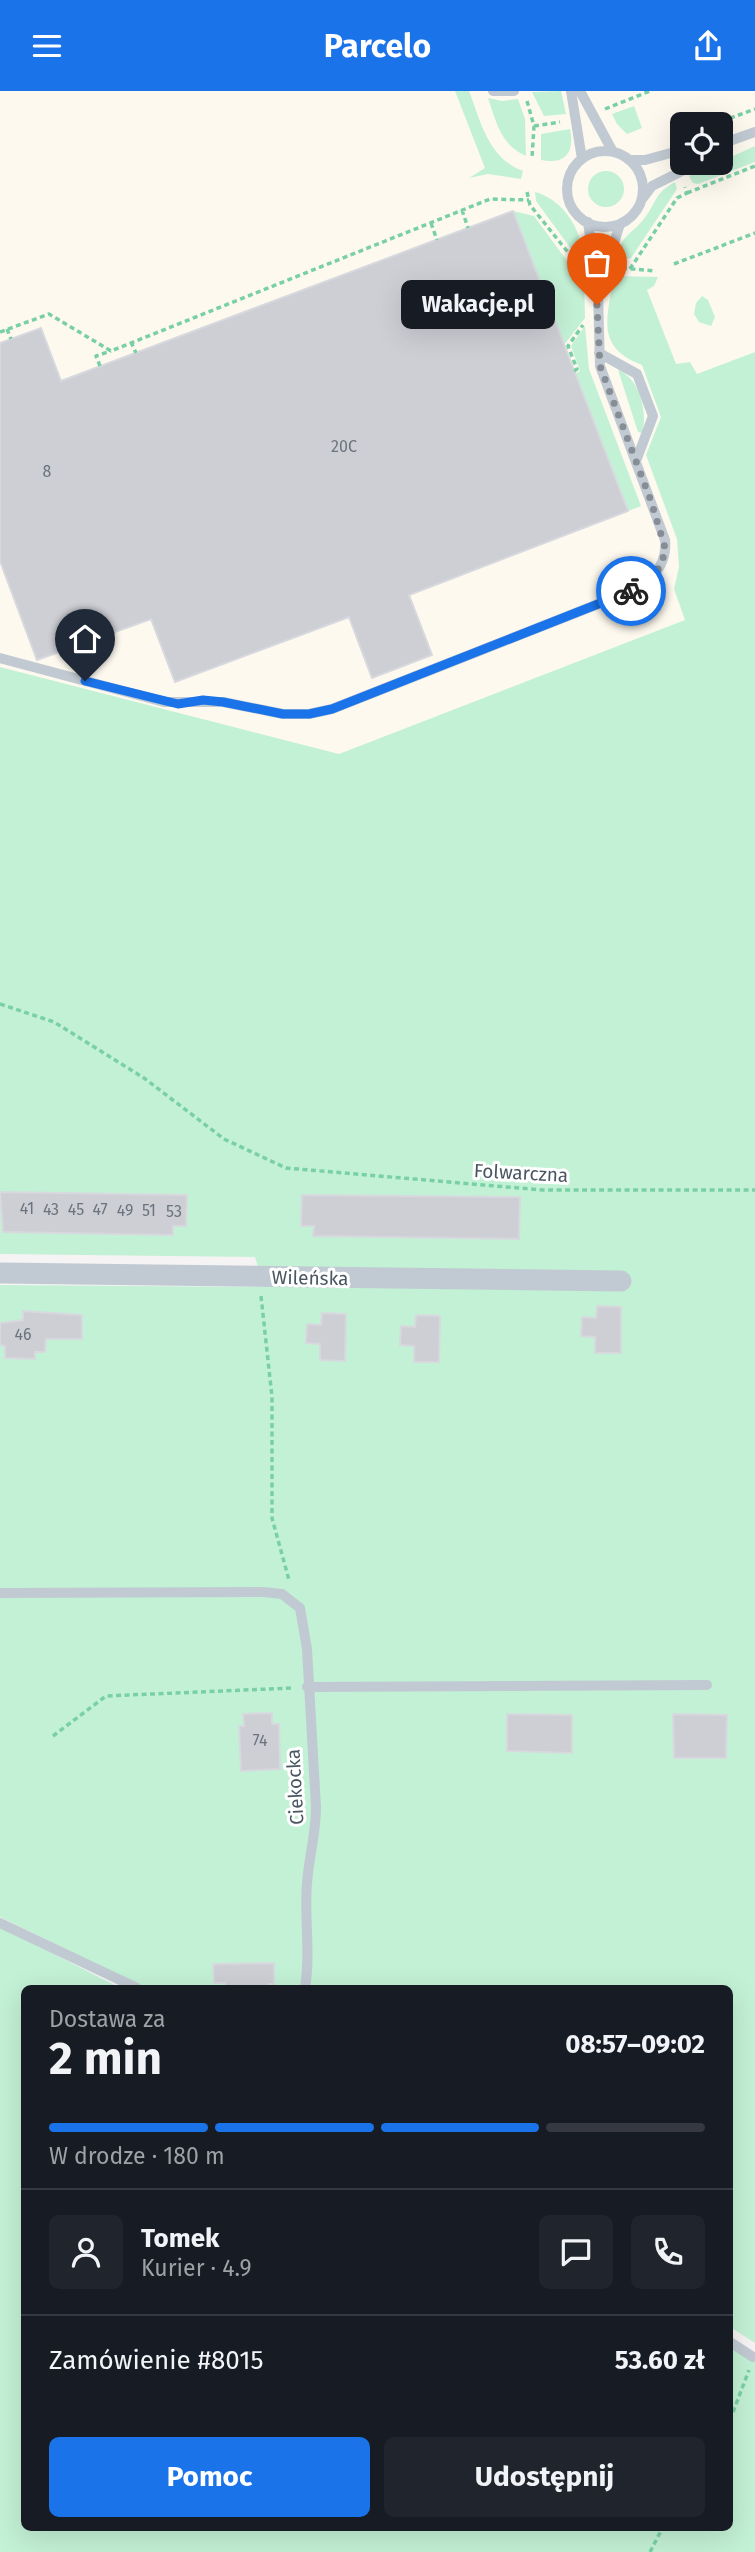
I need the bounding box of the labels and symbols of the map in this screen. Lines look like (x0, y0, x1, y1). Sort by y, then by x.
pin (567, 233, 627, 305)
callout: Wakacje.pl (401, 281, 555, 329)
house number: 20C (331, 437, 357, 456)
house number: 8 (43, 462, 52, 481)
courier (596, 556, 666, 626)
pin (55, 609, 115, 681)
street label: Folwarczna (473, 1159, 569, 1187)
house number: 41 (20, 1199, 34, 1218)
house number: 43 (43, 1200, 59, 1219)
house number: 45 (68, 1200, 84, 1219)
house number: 47 (92, 1200, 108, 1219)
house number: 49 (117, 1201, 133, 1220)
house number: 51 (142, 1201, 156, 1220)
house number: 53 (166, 1202, 182, 1221)
street label: Wileńska (271, 1266, 349, 1290)
house number: 46 (14, 1325, 32, 1344)
house number: 74 (253, 1731, 268, 1750)
street label: Ciekocka (282, 1749, 308, 1825)

